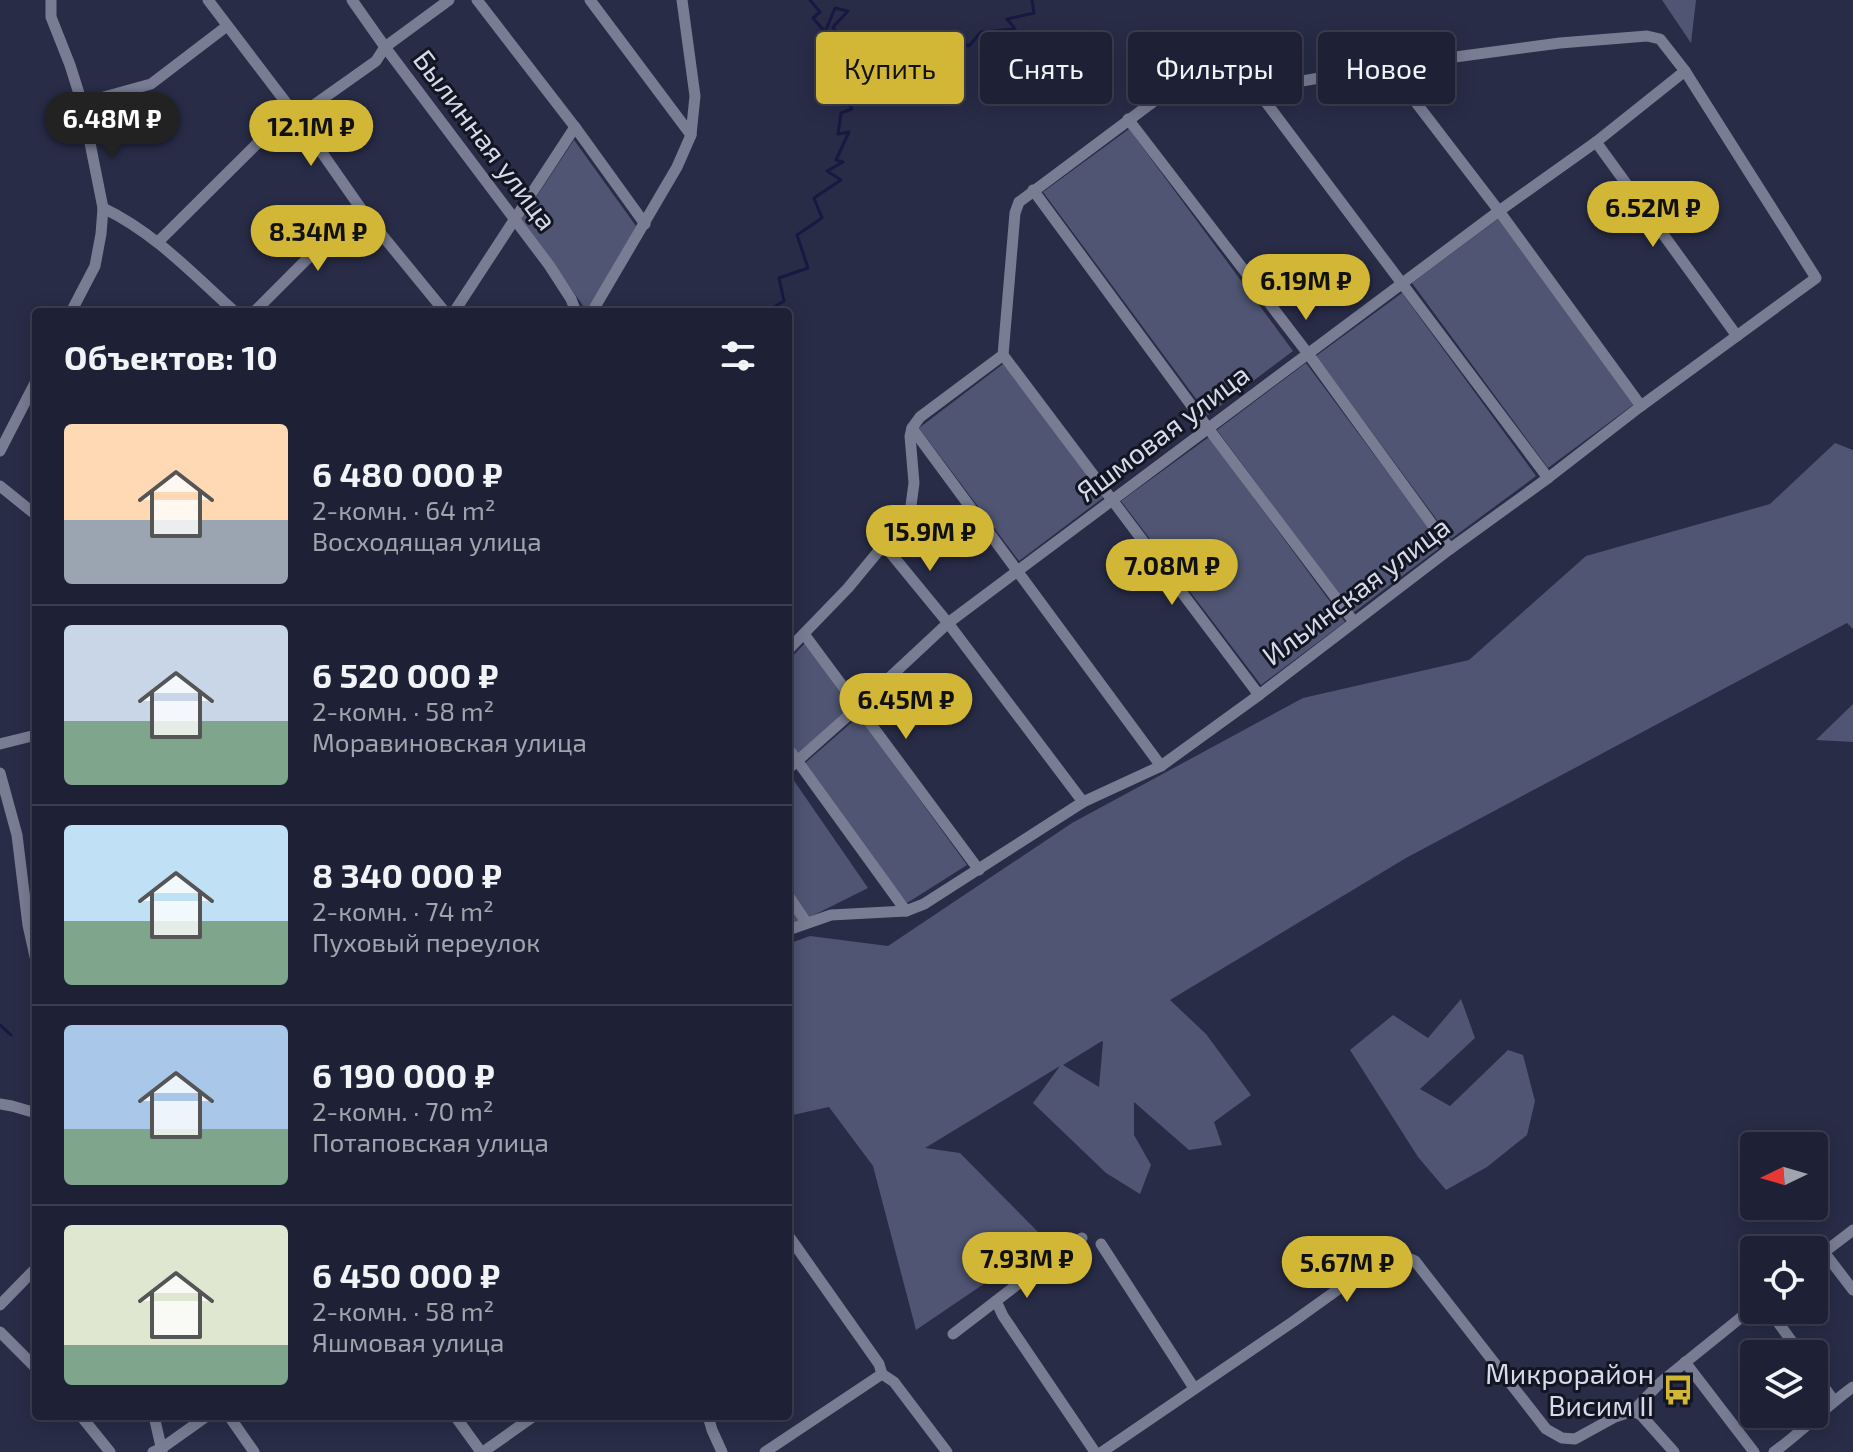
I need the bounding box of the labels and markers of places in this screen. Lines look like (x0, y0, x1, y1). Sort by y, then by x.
pin: 6.48M ₽ (38, 92, 186, 160)
pin: 12.1M ₽ (237, 100, 385, 168)
pin: 6.52M ₽ (1579, 181, 1727, 249)
pin: 8.34M ₽ (244, 205, 392, 273)
pin: 6.19M ₽ (1232, 254, 1380, 322)
pin: 15.9M ₽ (856, 505, 1004, 573)
pin: 7.08M ₽ (1098, 539, 1246, 607)
pin: 6.45M ₽ (832, 673, 980, 741)
pin: 7.93M ₽ (953, 1232, 1101, 1300)
pin: 5.67M ₽ (1273, 1236, 1421, 1304)
place label: Микрорайон Висим II (1485, 1356, 1654, 1422)
bus stop icon: Микрорайон Висим II (1661, 1373, 1695, 1407)

